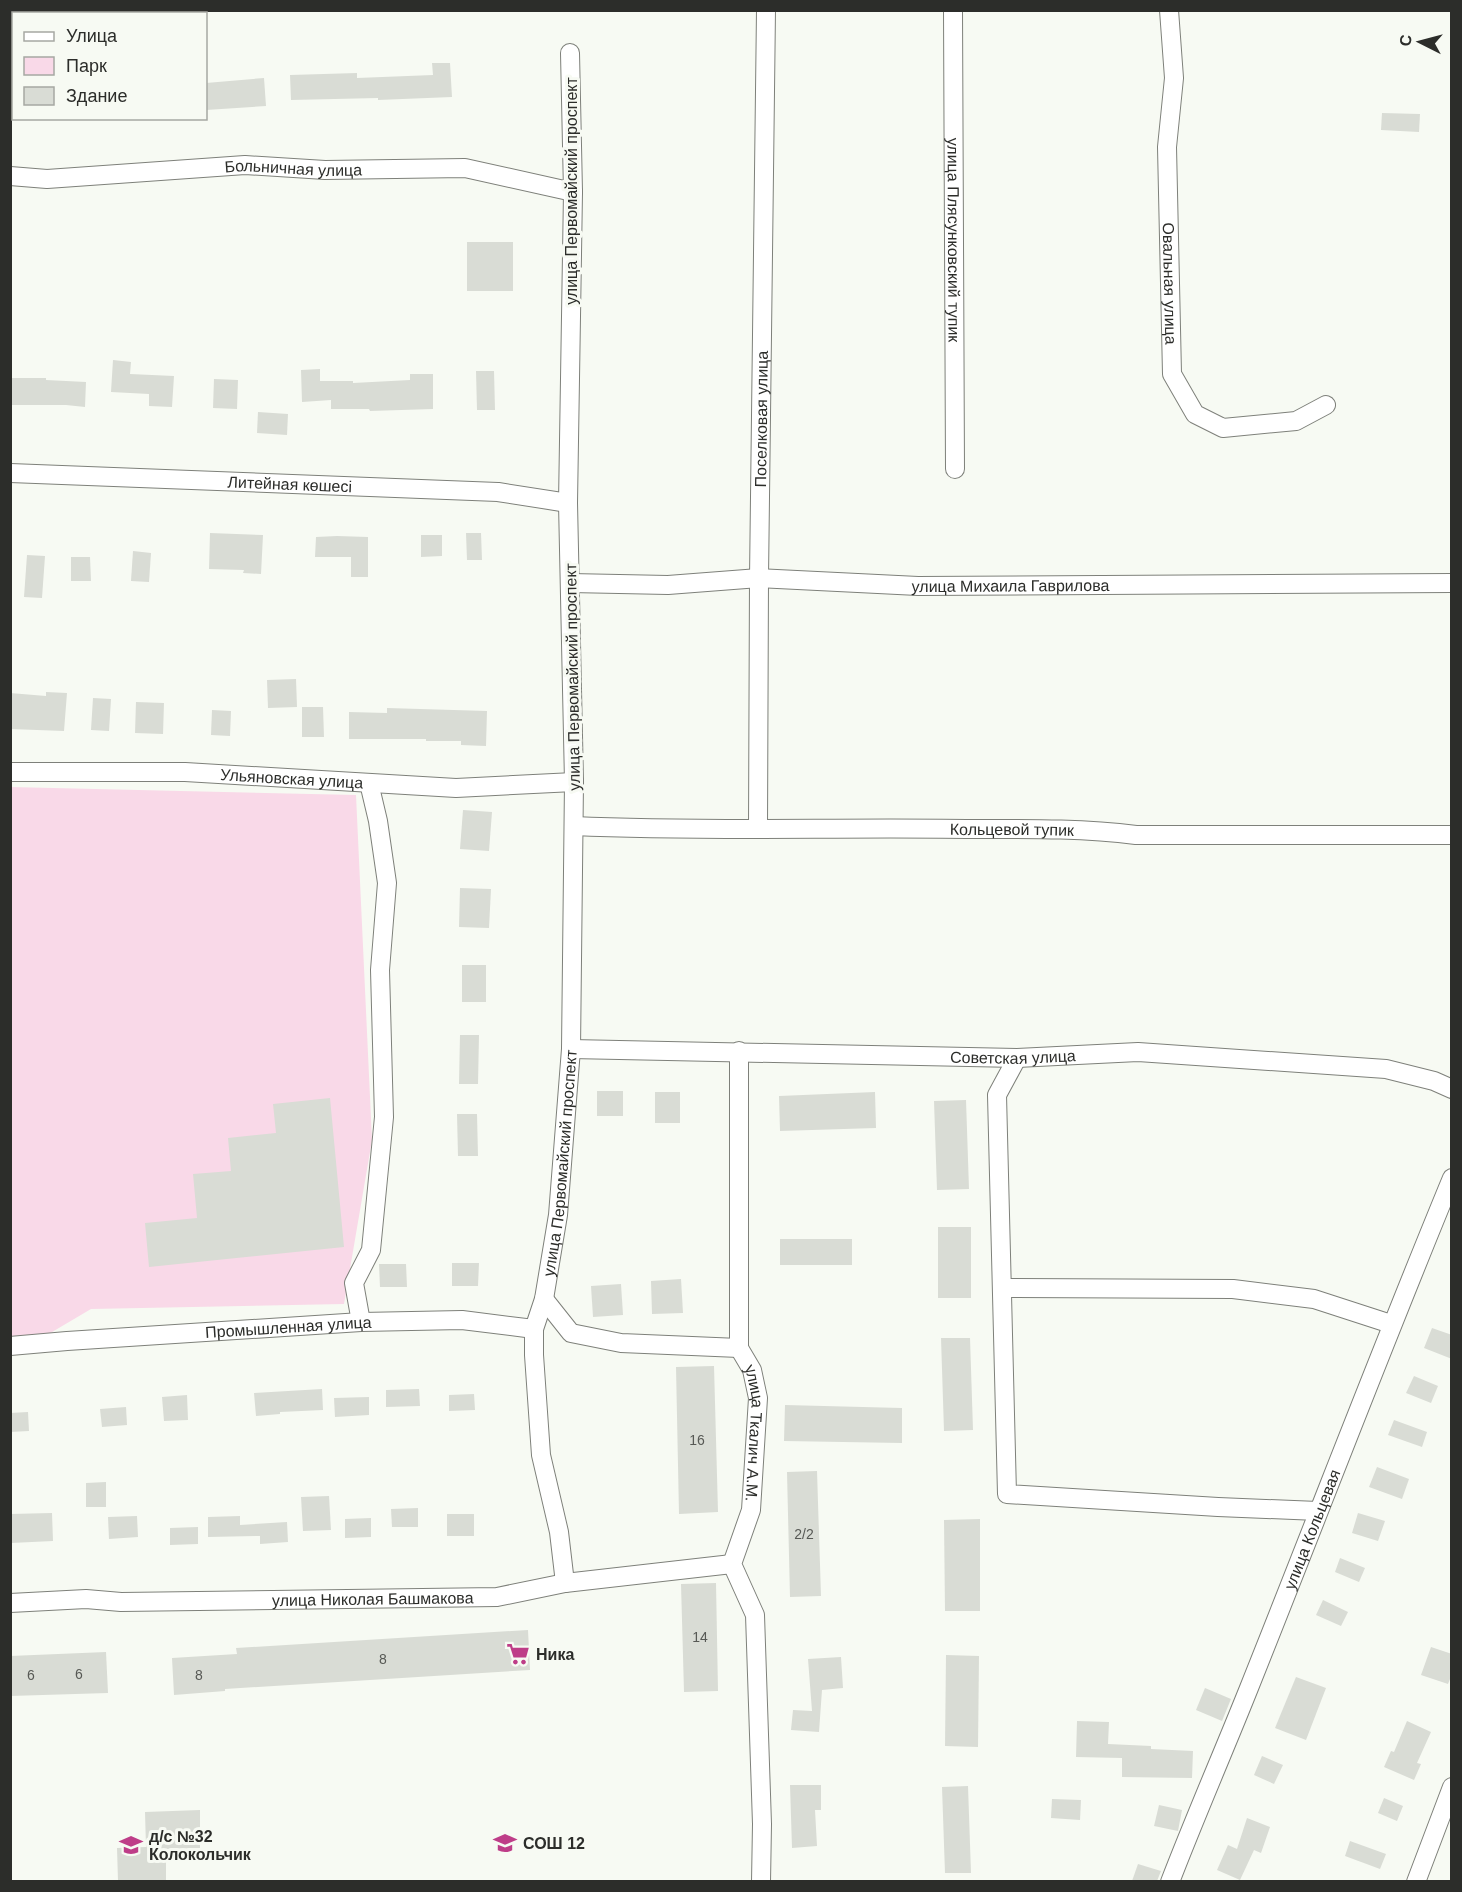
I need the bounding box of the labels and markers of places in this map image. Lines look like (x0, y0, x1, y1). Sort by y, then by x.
supermarket icon: Ника (505, 1641, 531, 1667)
place label: Ника (536, 1646, 574, 1663)
place label: д/с №32 Колокольчик (149, 1828, 252, 1863)
school or university icon: СОШ 12 (492, 1830, 518, 1856)
school or university icon: д/с №32 Колокольчик (118, 1832, 144, 1858)
place label: СОШ 12 (523, 1835, 585, 1852)

